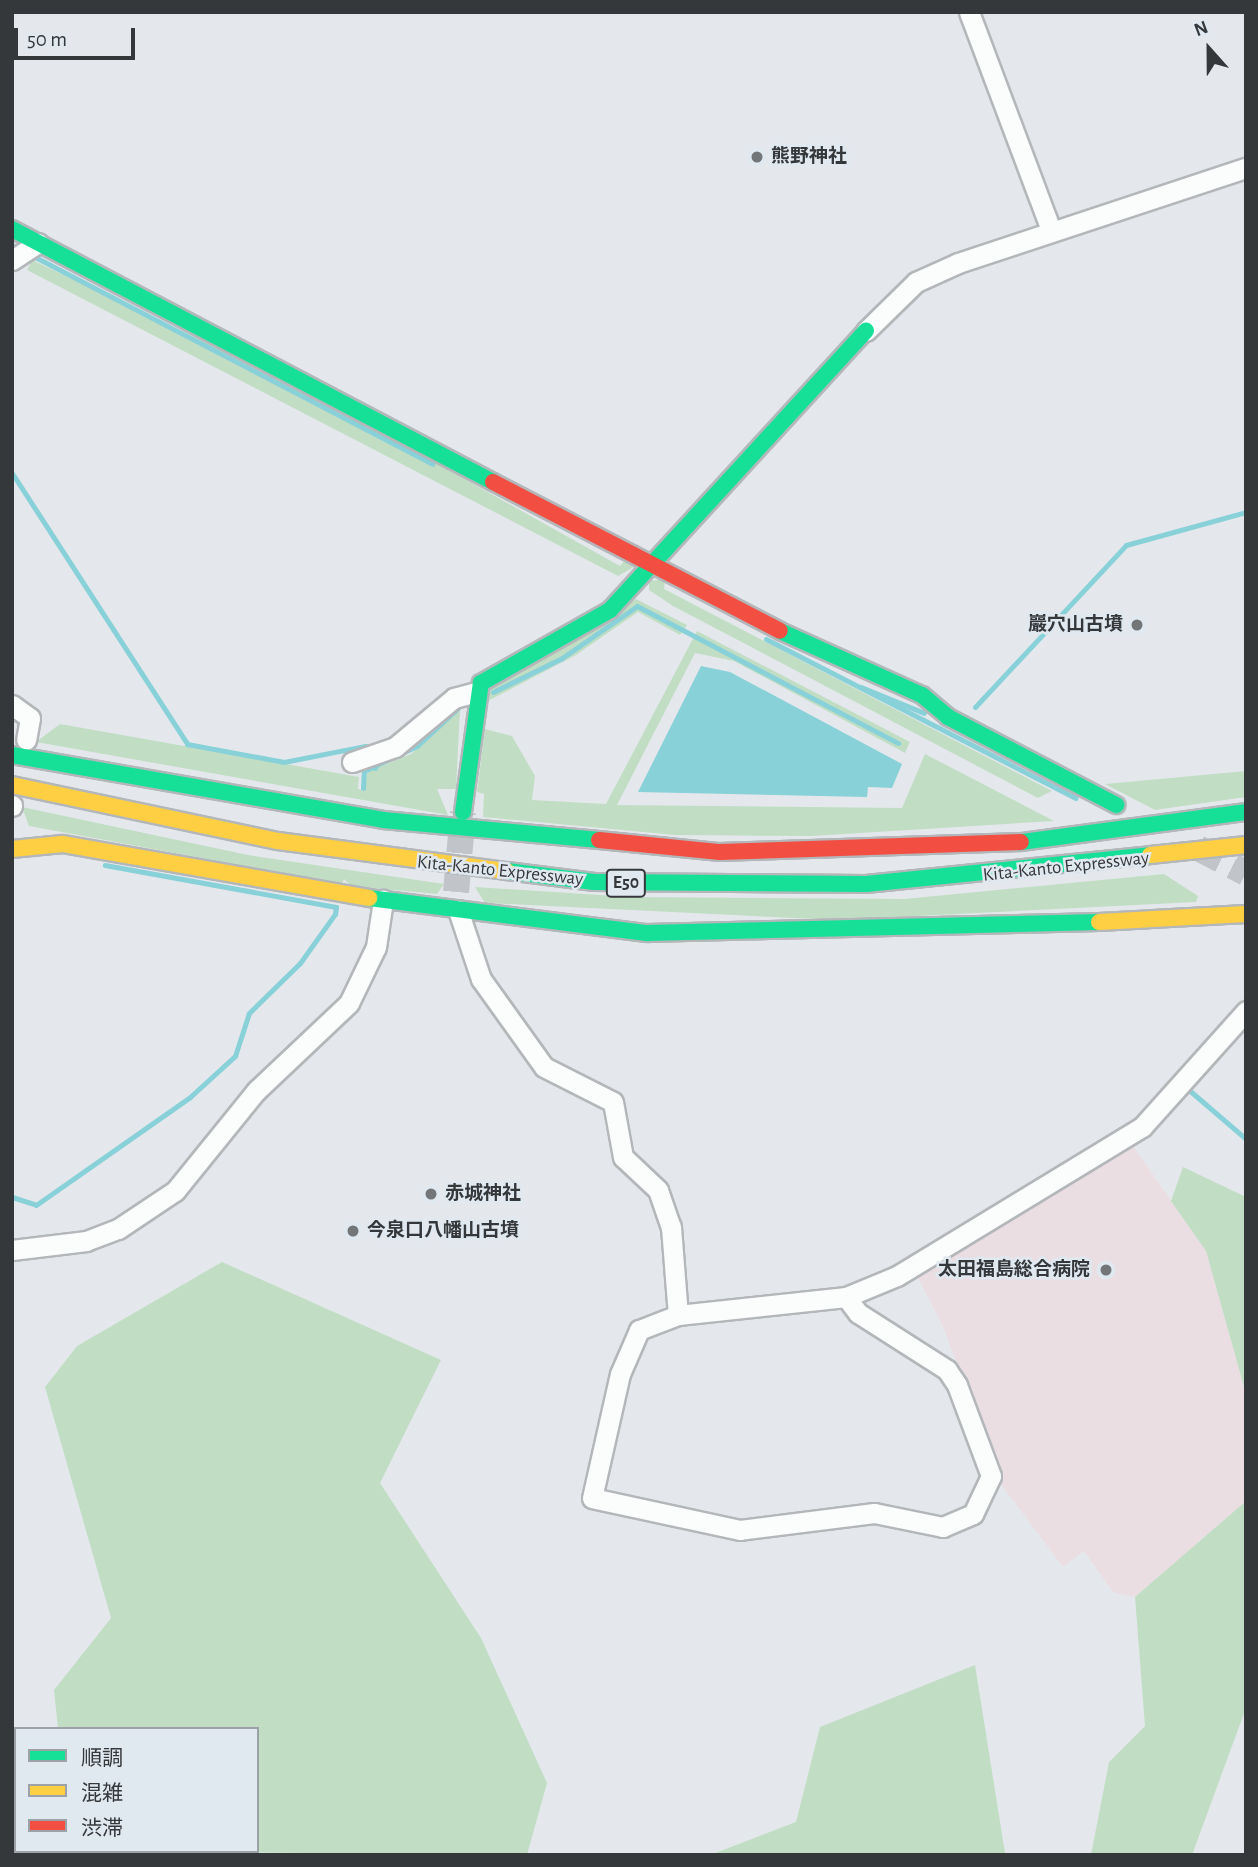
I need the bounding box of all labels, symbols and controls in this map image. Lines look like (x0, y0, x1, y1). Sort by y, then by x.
scale bar (18, 14, 138, 58)
north arrow (1174, 14, 1244, 84)
text: N (1192, 18, 1211, 40)
text: 50 m (27, 29, 67, 50)
place label: 熊野神社 (771, 146, 847, 168)
marker: 熊野神社 (749, 149, 765, 165)
place label: 巖穴山古墳 (1028, 614, 1123, 636)
marker: 巖穴山古墳 (1129, 617, 1145, 633)
street label: Kita-Kanto Expressway (982, 847, 1150, 887)
street label: Kita-Kanto Expressway (416, 851, 584, 891)
road number: E50 (605, 868, 647, 898)
place label: 赤城神社 (445, 1183, 521, 1205)
marker: 赤城神社 (423, 1186, 439, 1202)
place label: 今泉口八幡山古墳 (367, 1220, 519, 1242)
marker: 今泉口八幡山古墳 (345, 1223, 361, 1239)
place label: 太田福島総合病院 (938, 1259, 1090, 1281)
marker: 太田福島総合病院 (1096, 1260, 1116, 1280)
legend (14, 1727, 259, 1853)
text: 順調 (81, 1748, 123, 1769)
text: 混雑 (81, 1783, 123, 1804)
text: 渋滞 (81, 1818, 123, 1839)

